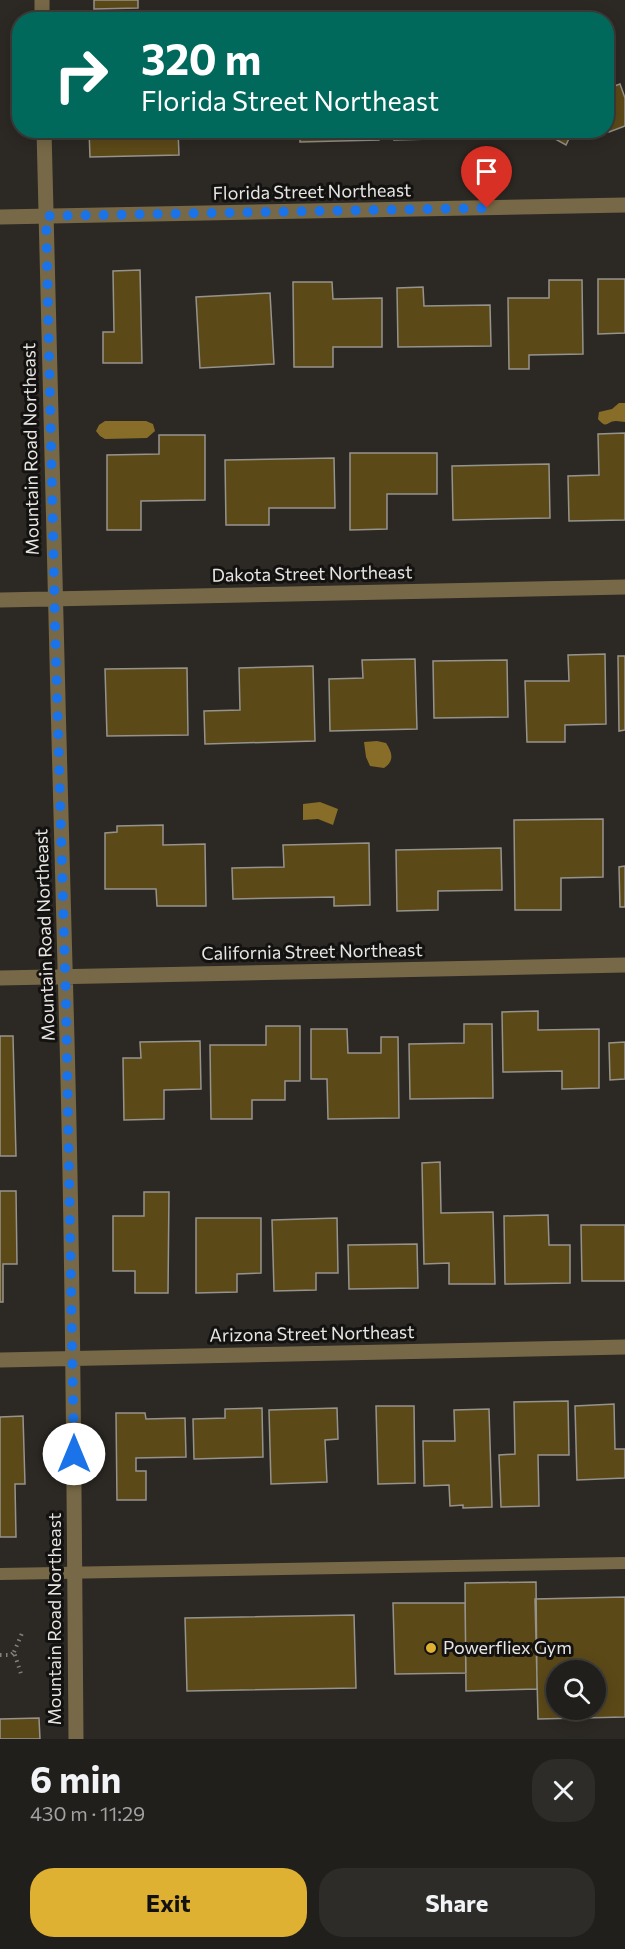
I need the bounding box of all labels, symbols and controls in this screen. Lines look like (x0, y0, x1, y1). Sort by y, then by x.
text: 320 m (141, 32, 261, 84)
icon: right (42, 36, 120, 114)
text: Florida Street Northeast (141, 84, 439, 117)
pin (461, 146, 512, 208)
icon: arrive (470, 155, 503, 188)
street label: Florida Street Northeast (212, 178, 412, 204)
street label: Mountain Road Northeast (17, 343, 43, 556)
street label: Dakota Street Northeast (211, 560, 413, 586)
street label: Mountain Road Northeast (29, 828, 59, 1042)
street label: California Street Northeast (201, 938, 423, 964)
street label: Arizona Street Northeast (209, 1320, 415, 1346)
position arrow (42, 1422, 106, 1486)
street label: Mountain Road Northeast (43, 1513, 65, 1725)
place label: Powerfliex Gym (443, 1636, 572, 1658)
marker: Powerfliex Gym (424, 1641, 438, 1655)
map controls (546, 1660, 606, 1720)
button: search (546, 1660, 606, 1720)
text: 6 min (30, 1756, 121, 1800)
button: close (532, 1759, 595, 1822)
text: 430 m · 11:29 (30, 1801, 145, 1825)
button: Exit (30, 1868, 307, 1937)
button: Share (319, 1868, 595, 1937)

